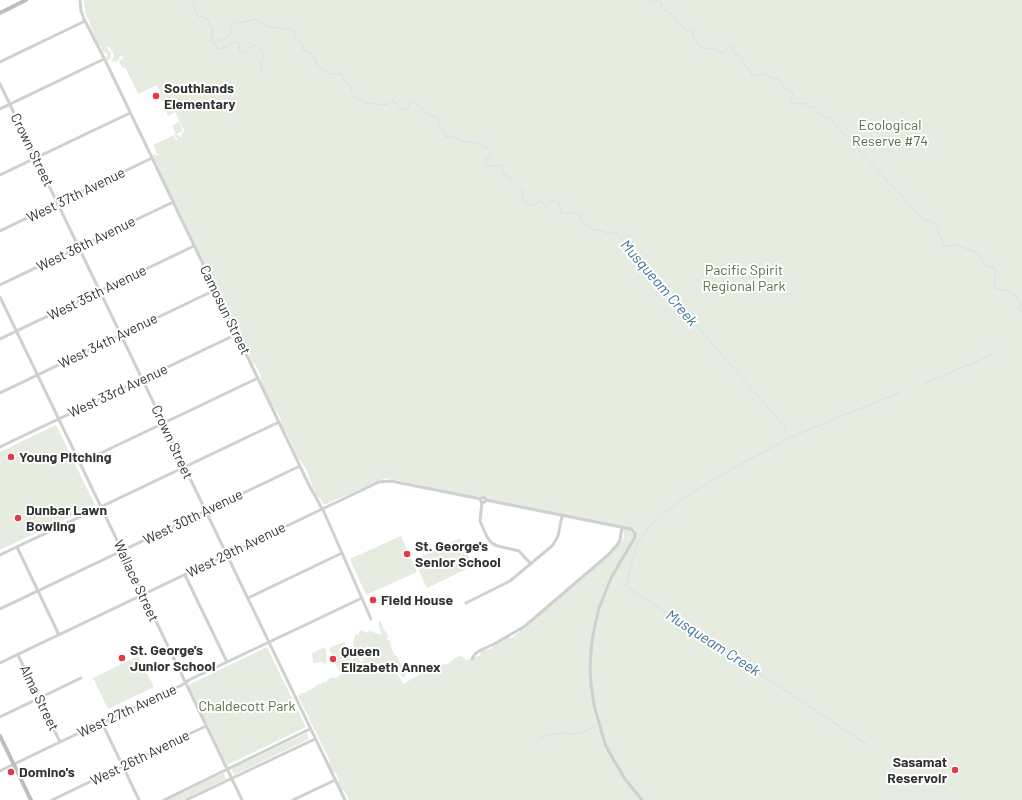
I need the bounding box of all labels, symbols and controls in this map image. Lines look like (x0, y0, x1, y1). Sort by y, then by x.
place label: Southlands Elementary (164, 80, 235, 112)
marker: Southlands Elementary (151, 91, 161, 101)
street label: Crown Street (7, 111, 57, 189)
park label: Ecological Reserve #74 (852, 117, 928, 150)
street label: West 37th Avenue (24, 164, 128, 226)
street label: West 36th Avenue (34, 213, 138, 275)
water label: Musqueam Creek (617, 236, 701, 330)
street label: West 35th Avenue (45, 262, 149, 324)
park label: Pacific Spirit Regional Park (703, 262, 785, 294)
street label: Camosun Street (196, 263, 254, 357)
street label: West 34th Avenue (56, 310, 160, 372)
street label: West 33rd Avenue (66, 361, 170, 421)
street label: Crown Street (148, 402, 196, 482)
place label: Young Pitching (19, 449, 112, 465)
marker: Young Pitching (6, 452, 16, 462)
street label: West 30th Avenue (141, 486, 245, 548)
place label: Dunbar Lawn Bowling (26, 502, 107, 534)
marker: Dunbar Lawn Bowling (13, 513, 23, 523)
street label: West 29th Avenue (184, 519, 288, 581)
street label: Wallace Street (110, 538, 162, 624)
place label: St. George's Senior School (415, 538, 501, 570)
marker: St. George's Senior School (402, 549, 412, 559)
place label: Field House (381, 592, 453, 608)
marker: Field House (368, 595, 378, 605)
water label: Musqueam Creek (663, 606, 763, 680)
place label: St. George's Junior School (130, 642, 215, 674)
place label: Queen Elizabeth Annex (341, 643, 441, 676)
marker: St. George's Junior School (117, 653, 127, 663)
marker: Queen Elizabeth Annex (328, 654, 338, 664)
street label: Alma Street (16, 662, 62, 734)
street label: West 27th Avenue (75, 681, 179, 741)
park label: Chaldecott Park (199, 698, 295, 714)
street label: West 26th Avenue (88, 727, 192, 789)
place label: Sasamat Reservoir (887, 754, 947, 786)
place label: Domino's (19, 764, 75, 780)
marker: Sasamat Reservoir (950, 765, 960, 775)
marker: Domino's (6, 767, 16, 777)

